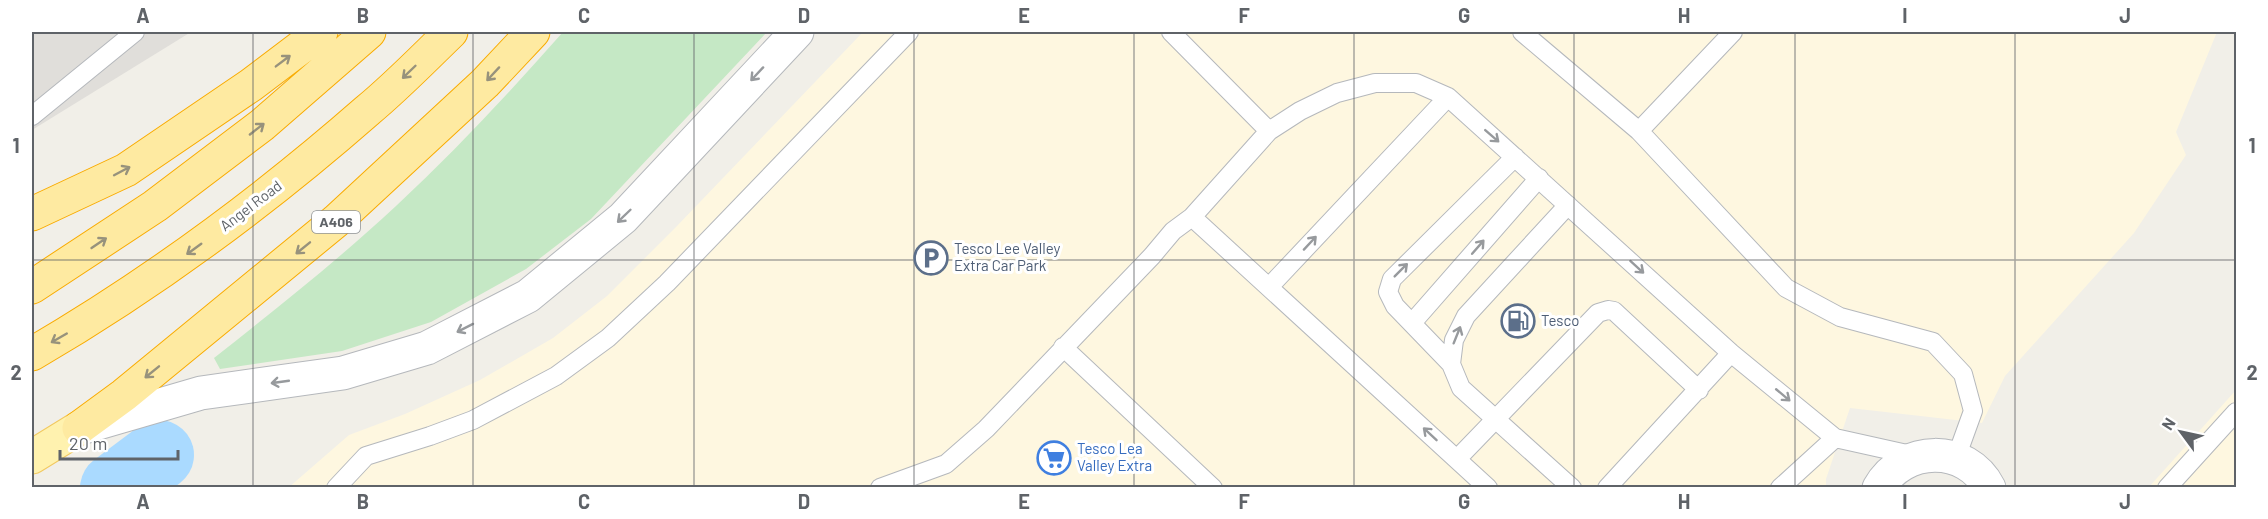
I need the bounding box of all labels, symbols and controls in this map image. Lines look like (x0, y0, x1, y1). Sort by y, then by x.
text: A (136, 3, 150, 27)
text: B (357, 3, 369, 27)
text: C (578, 3, 590, 27)
text: D (798, 3, 810, 27)
text: E (1018, 3, 1030, 27)
text: F (1238, 3, 1250, 27)
text: G (1458, 3, 1470, 27)
text: H (1678, 3, 1690, 27)
text: I (1902, 3, 1908, 27)
text: J (2119, 3, 2131, 27)
one-way arrow (274, 54, 290, 67)
one-way arrow (401, 65, 416, 79)
one-way arrow (486, 67, 500, 82)
one-way arrow (750, 67, 764, 82)
one-way arrow (248, 123, 264, 135)
one-way arrow (1484, 129, 1499, 143)
text: 1 (12, 133, 20, 157)
text: 1 (2248, 133, 2256, 157)
one-way arrow (113, 165, 130, 177)
street label: Angel Road (216, 176, 285, 234)
one-way arrow (616, 209, 631, 223)
road number: A406 (312, 211, 360, 233)
one-way arrow (1303, 236, 1317, 251)
one-way arrow (90, 237, 107, 249)
place label: Tesco Lee Valley Extra Car Park (954, 239, 1060, 274)
parking icon: Tesco Lee Valley Extra Car Park (913, 240, 949, 276)
one-way arrow (1471, 240, 1485, 255)
one-way arrow (295, 242, 311, 255)
one-way arrow (186, 243, 202, 255)
one-way arrow (1629, 260, 1644, 274)
one-way arrow (1393, 263, 1408, 278)
fuel station icon: Tesco (1500, 303, 1536, 339)
place label: Tesco (1541, 311, 1580, 329)
one-way arrow (457, 323, 475, 334)
one-way arrow (1452, 327, 1463, 345)
one-way arrow (51, 333, 69, 344)
text: 2 (10, 360, 22, 384)
text: 2 (2246, 360, 2258, 384)
one-way arrow (145, 365, 160, 379)
one-way arrow (270, 377, 290, 388)
one-way arrow (1775, 389, 1791, 402)
north arrow (2151, 402, 2211, 462)
text: N (2157, 414, 2179, 433)
scale bar (60, 423, 178, 461)
one-way arrow (1422, 426, 1437, 441)
text: 20 m (69, 432, 107, 454)
place label: Tesco Lea Valley Extra (1077, 439, 1152, 474)
supermarket icon: Tesco Lea Valley Extra (1036, 440, 1072, 476)
text: A (136, 489, 150, 513)
text: B (357, 489, 369, 513)
text: C (578, 489, 590, 513)
text: D (798, 489, 810, 513)
text: E (1018, 489, 1030, 513)
text: F (1238, 489, 1250, 513)
text: G (1458, 489, 1470, 513)
text: H (1678, 489, 1690, 513)
text: I (1902, 489, 1908, 513)
text: J (2119, 489, 2131, 513)

